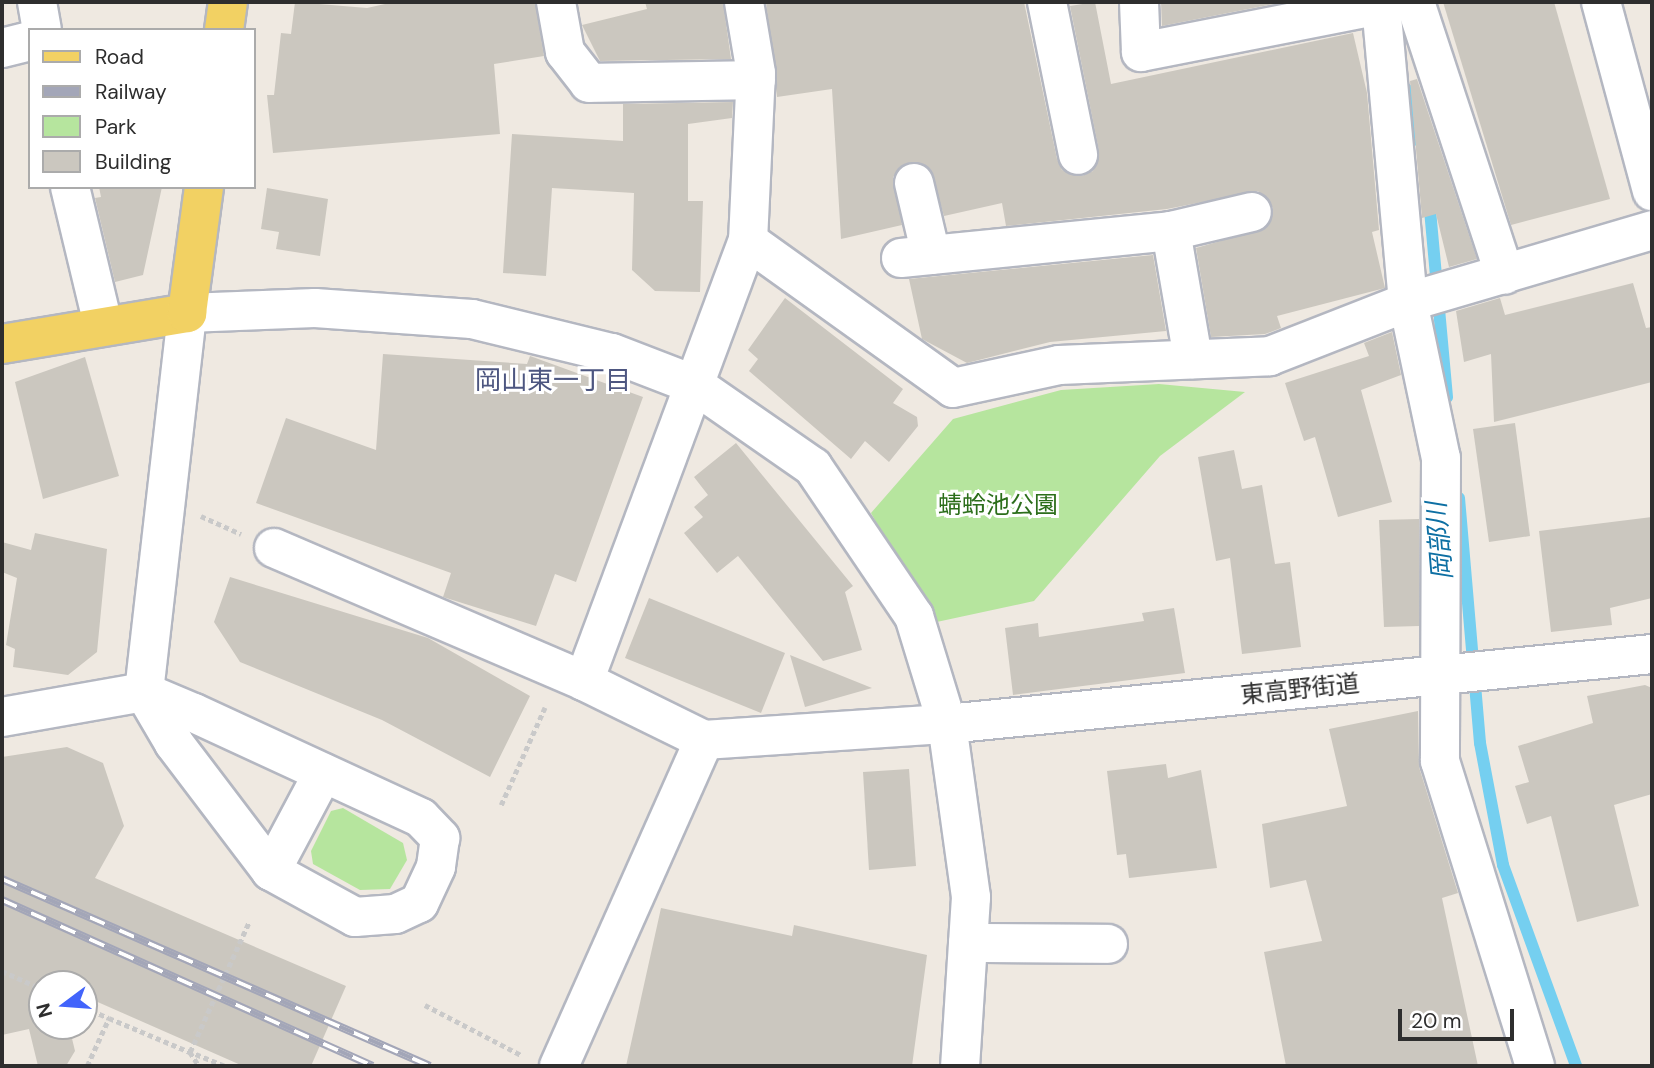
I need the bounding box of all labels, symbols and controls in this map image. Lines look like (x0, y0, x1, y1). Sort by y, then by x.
legend (28, 28, 256, 189)
text: Road (95, 43, 144, 71)
text: Railway (95, 78, 167, 106)
text: Park (95, 113, 136, 141)
text: Building (95, 148, 171, 176)
district label: 岡山東一丁目 (475, 365, 631, 397)
park label: 蜻蛉池公園 (938, 491, 1058, 519)
water label: 岡部川 (1421, 501, 1459, 581)
street label: 東高野街道 (1239, 668, 1361, 710)
north arrow (28, 970, 98, 1040)
scale bar (1402, 995, 1518, 1038)
text: N (30, 1000, 58, 1020)
text: 20 m (1411, 1007, 1462, 1035)

